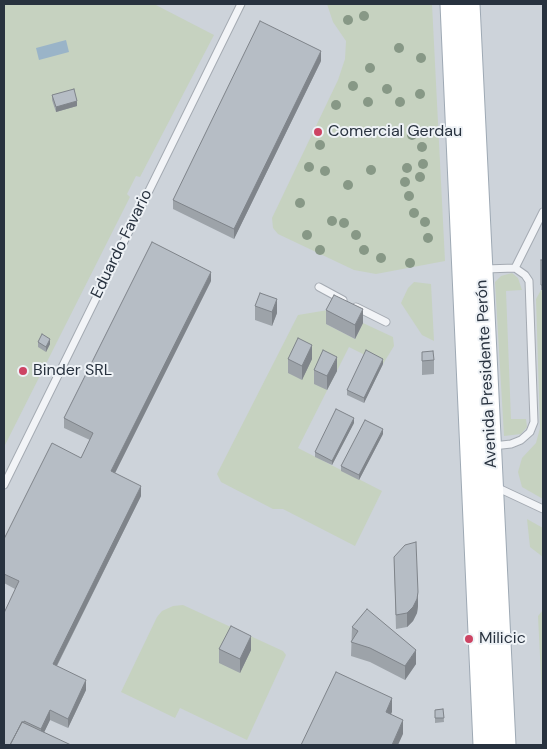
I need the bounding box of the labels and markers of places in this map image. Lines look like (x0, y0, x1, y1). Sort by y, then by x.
place label: Comercial Gerdau (328, 122, 462, 142)
marker: Comercial Gerdau (312, 126, 324, 138)
place label: Binder SRL (33, 361, 112, 381)
marker: Binder SRL (17, 365, 29, 377)
place label: Milicic (479, 629, 526, 649)
marker: Milicic (463, 633, 475, 645)

